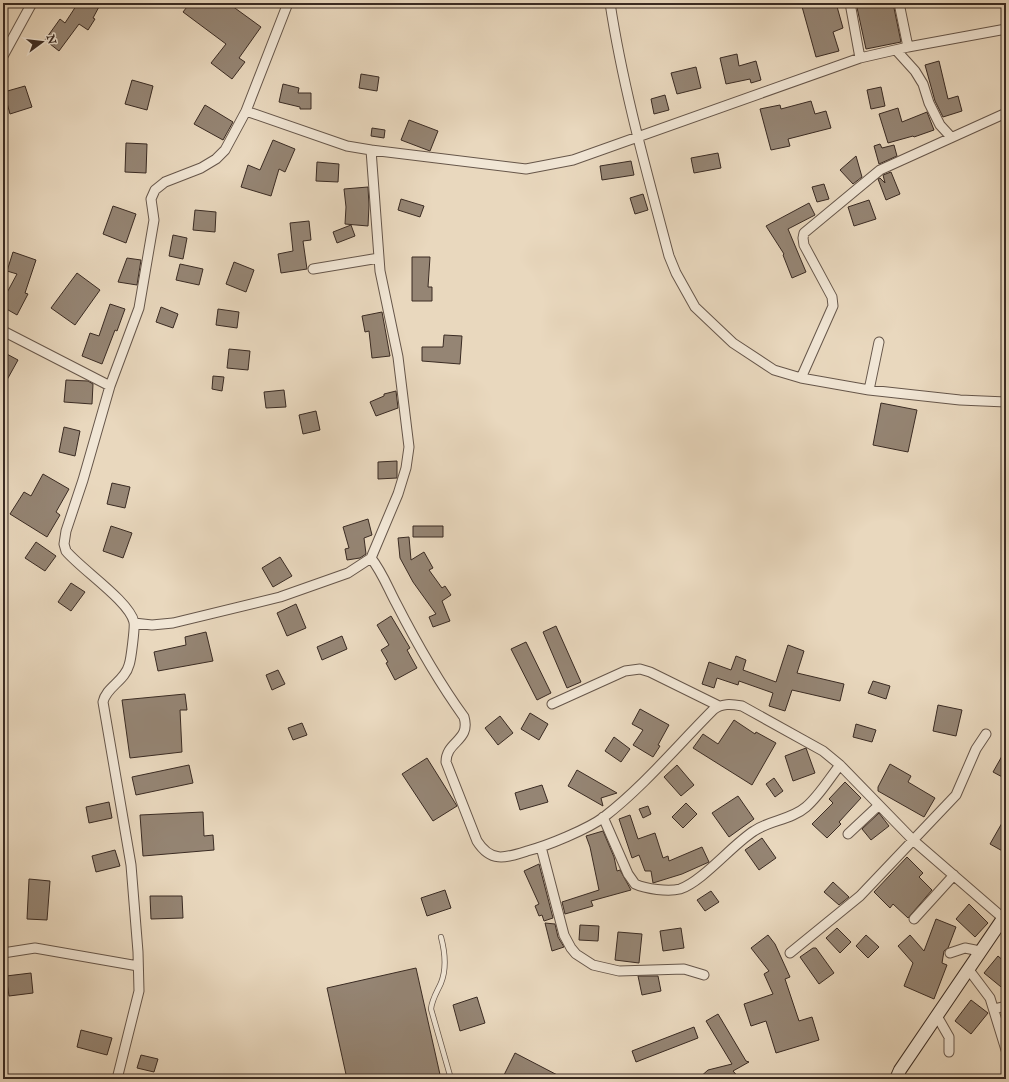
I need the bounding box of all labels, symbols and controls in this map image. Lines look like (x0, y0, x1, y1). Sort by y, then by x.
north arrow (22, 22, 62, 62)
text: N (42, 32, 59, 47)

